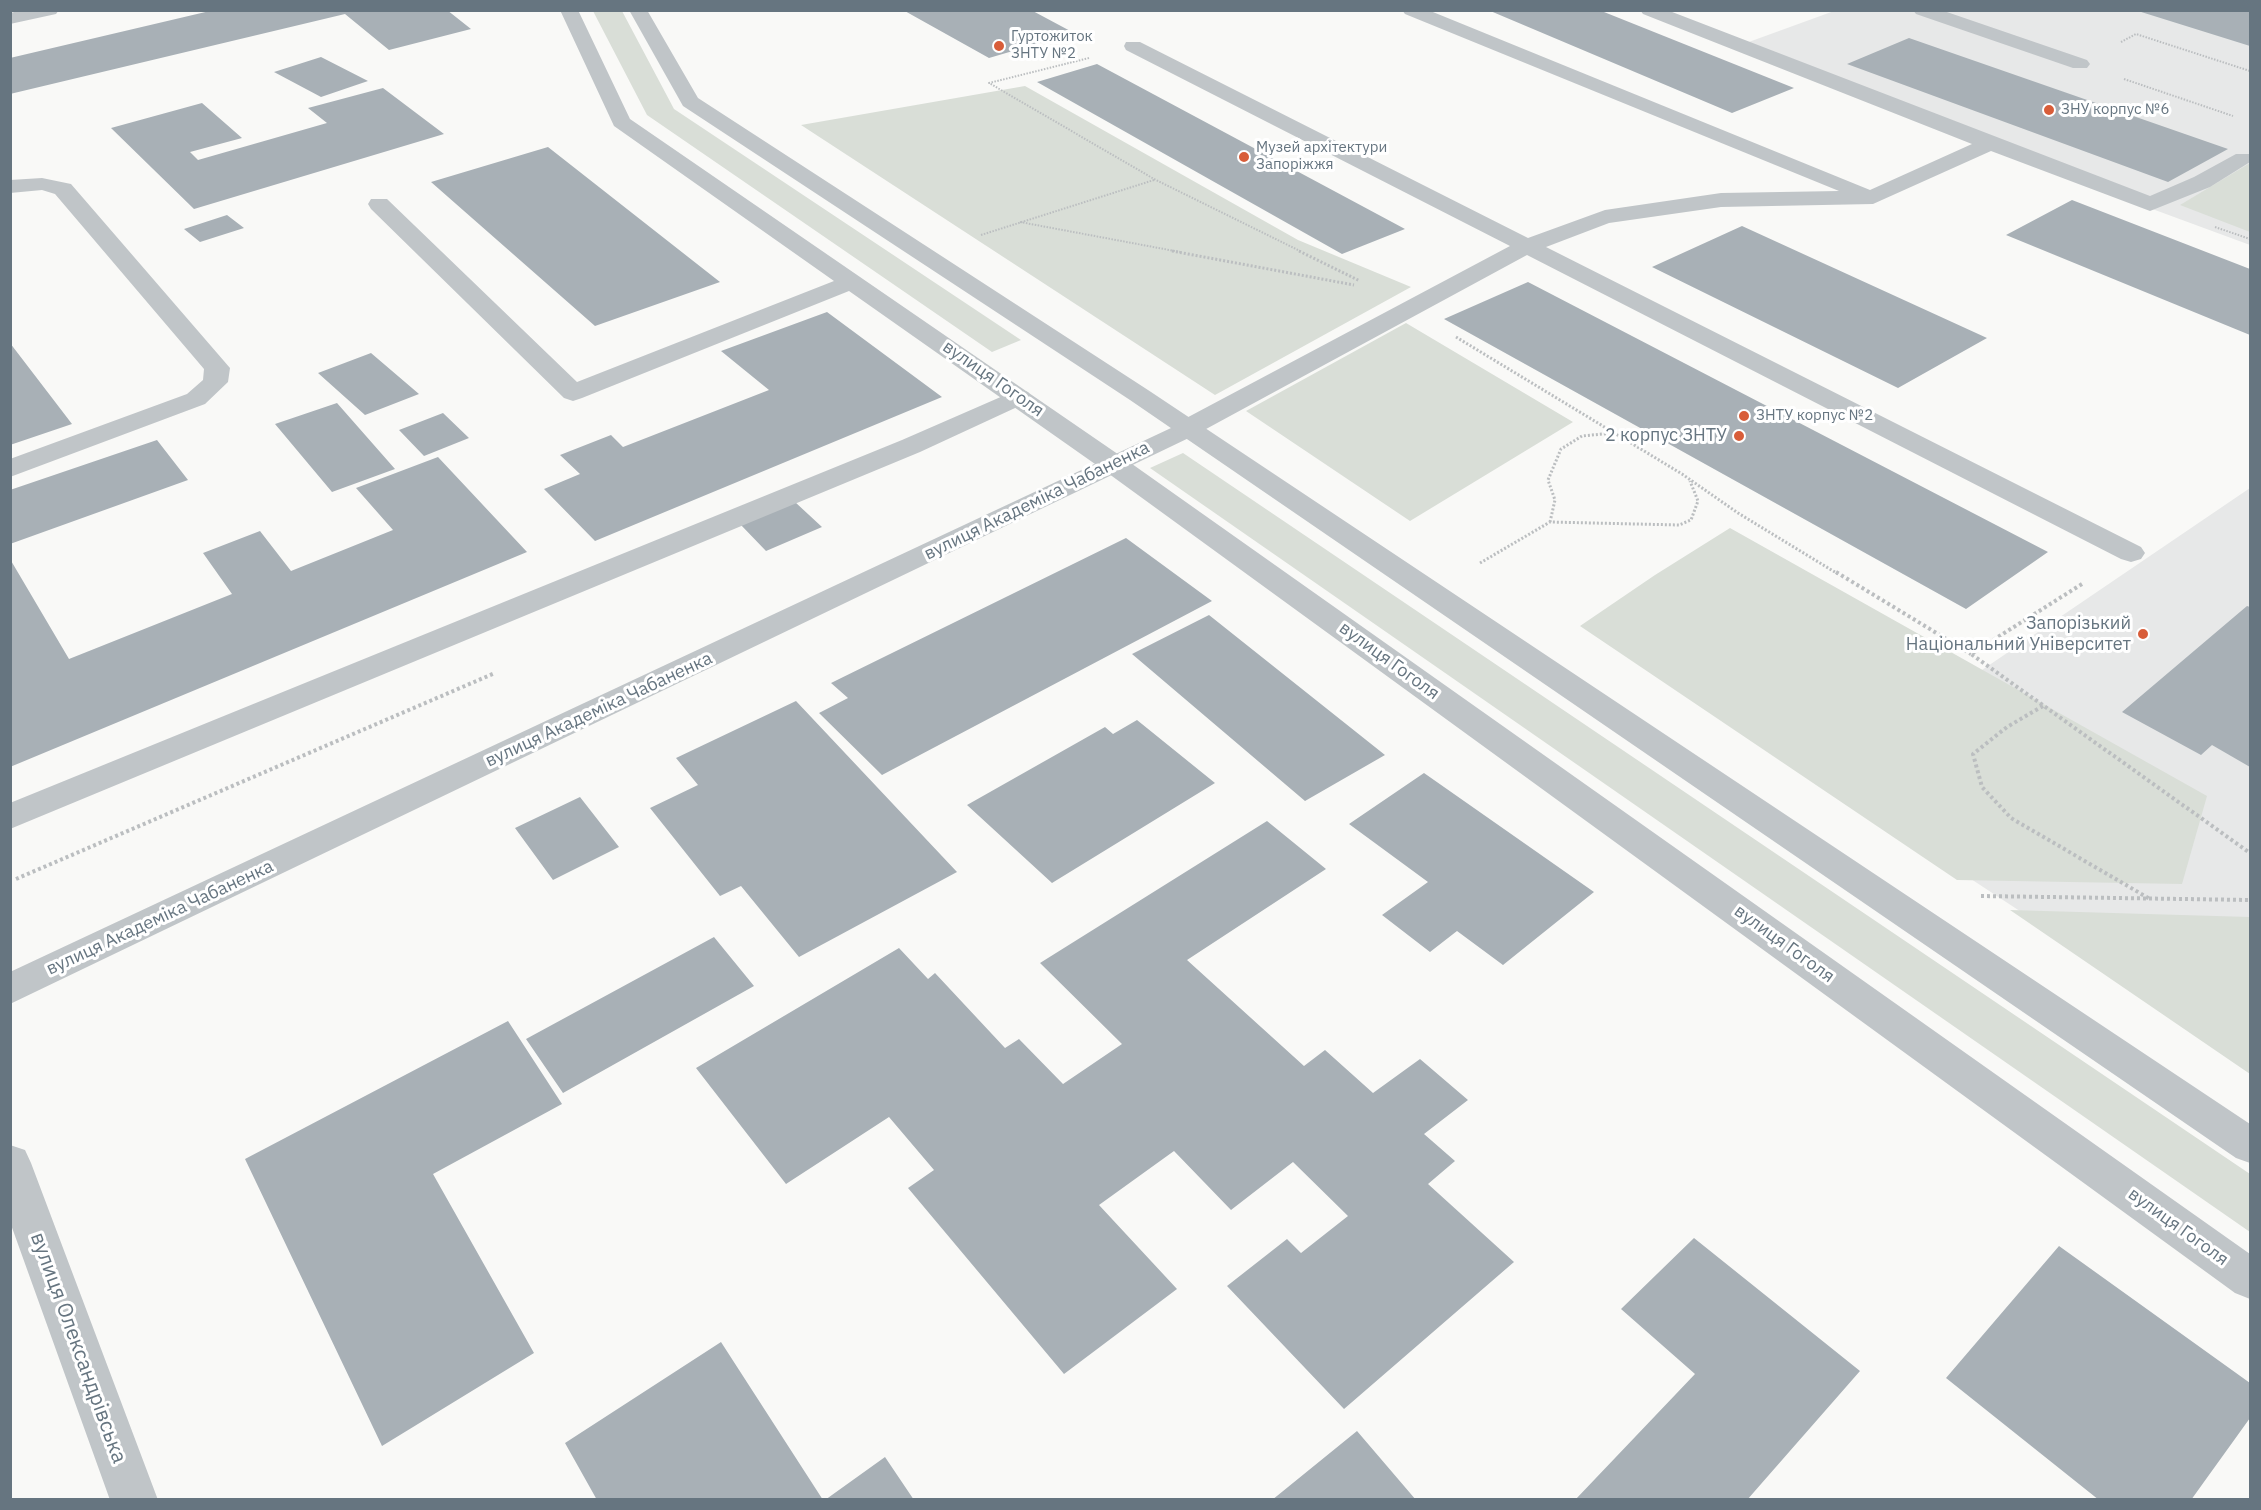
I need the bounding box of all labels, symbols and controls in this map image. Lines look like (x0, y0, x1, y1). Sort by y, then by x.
place label: Гуртожиток ЗНТУ №2 (1011, 28, 1093, 63)
marker: Гуртожиток ЗНТУ №2 (992, 39, 1006, 53)
place label: ЗНУ корпус №6 (2061, 101, 2169, 119)
marker: ЗНУ корпус №6 (2042, 103, 2056, 117)
place label: Музей архітектури Запоріжжя (1256, 139, 1387, 174)
marker: Музей архітектури Запоріжжя (1237, 150, 1251, 164)
street label: вулиця Гоголя (938, 336, 1048, 422)
place label: ЗНТУ корпус №2 (1756, 407, 1873, 425)
marker: ЗНТУ корпус №2 (1737, 409, 1751, 423)
place label: 2 корпус ЗНТУ (1605, 425, 1727, 447)
marker: 2 корпус ЗНТУ (1732, 429, 1746, 443)
street label: вулиця Академіка Чабаненка (921, 437, 1153, 565)
place label: Запорізький Національний Університет (1906, 613, 2131, 656)
street label: вулиця Гоголя (1335, 617, 1443, 705)
marker: Запорізький Національний Університет (2136, 627, 2150, 641)
street label: вулиця Академіка Чабаненка (482, 648, 716, 772)
street label: вулиця Академіка Чабаненка (43, 856, 277, 980)
street label: вулиця Гоголя (1730, 900, 1838, 988)
street label: вулиця Гоголя (2124, 1183, 2232, 1271)
street label: вулиця Олександрівська (24, 1229, 132, 1467)

